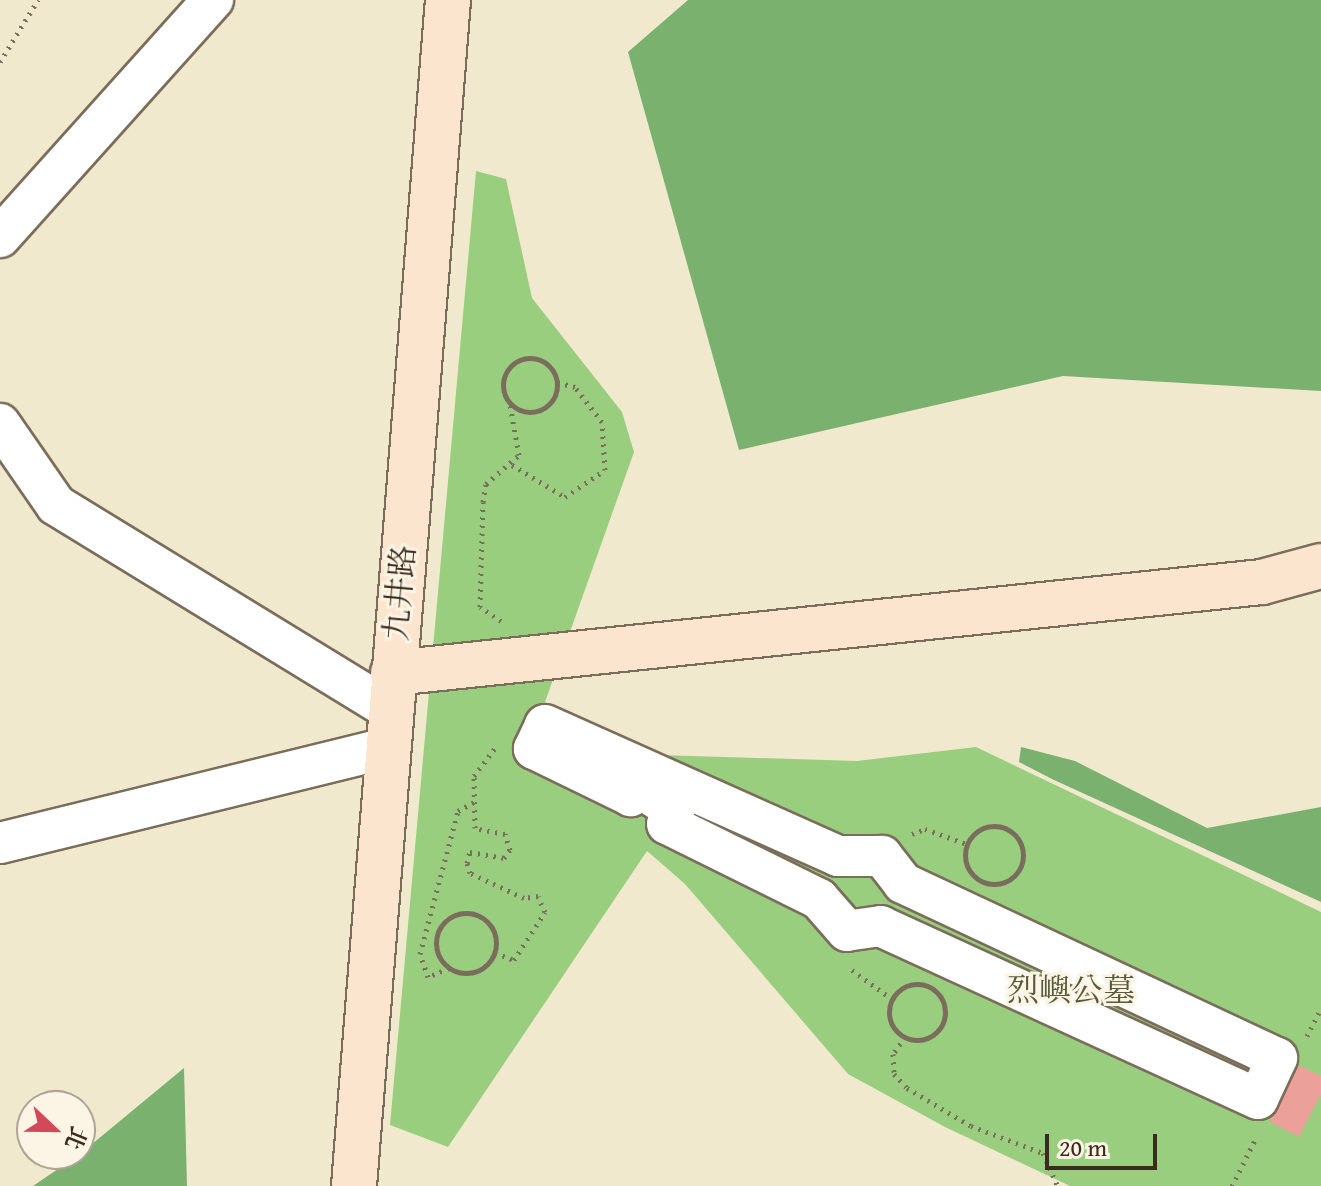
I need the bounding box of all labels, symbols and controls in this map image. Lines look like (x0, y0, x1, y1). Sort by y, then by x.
street label: 九井路 (377, 544, 423, 642)
park label: 烈嶼公墓 (1007, 971, 1135, 1009)
north arrow (16, 1090, 96, 1170)
scale bar (1049, 1118, 1161, 1168)
text: 北 (57, 1122, 95, 1154)
text: 20 m (1059, 1130, 1107, 1165)

